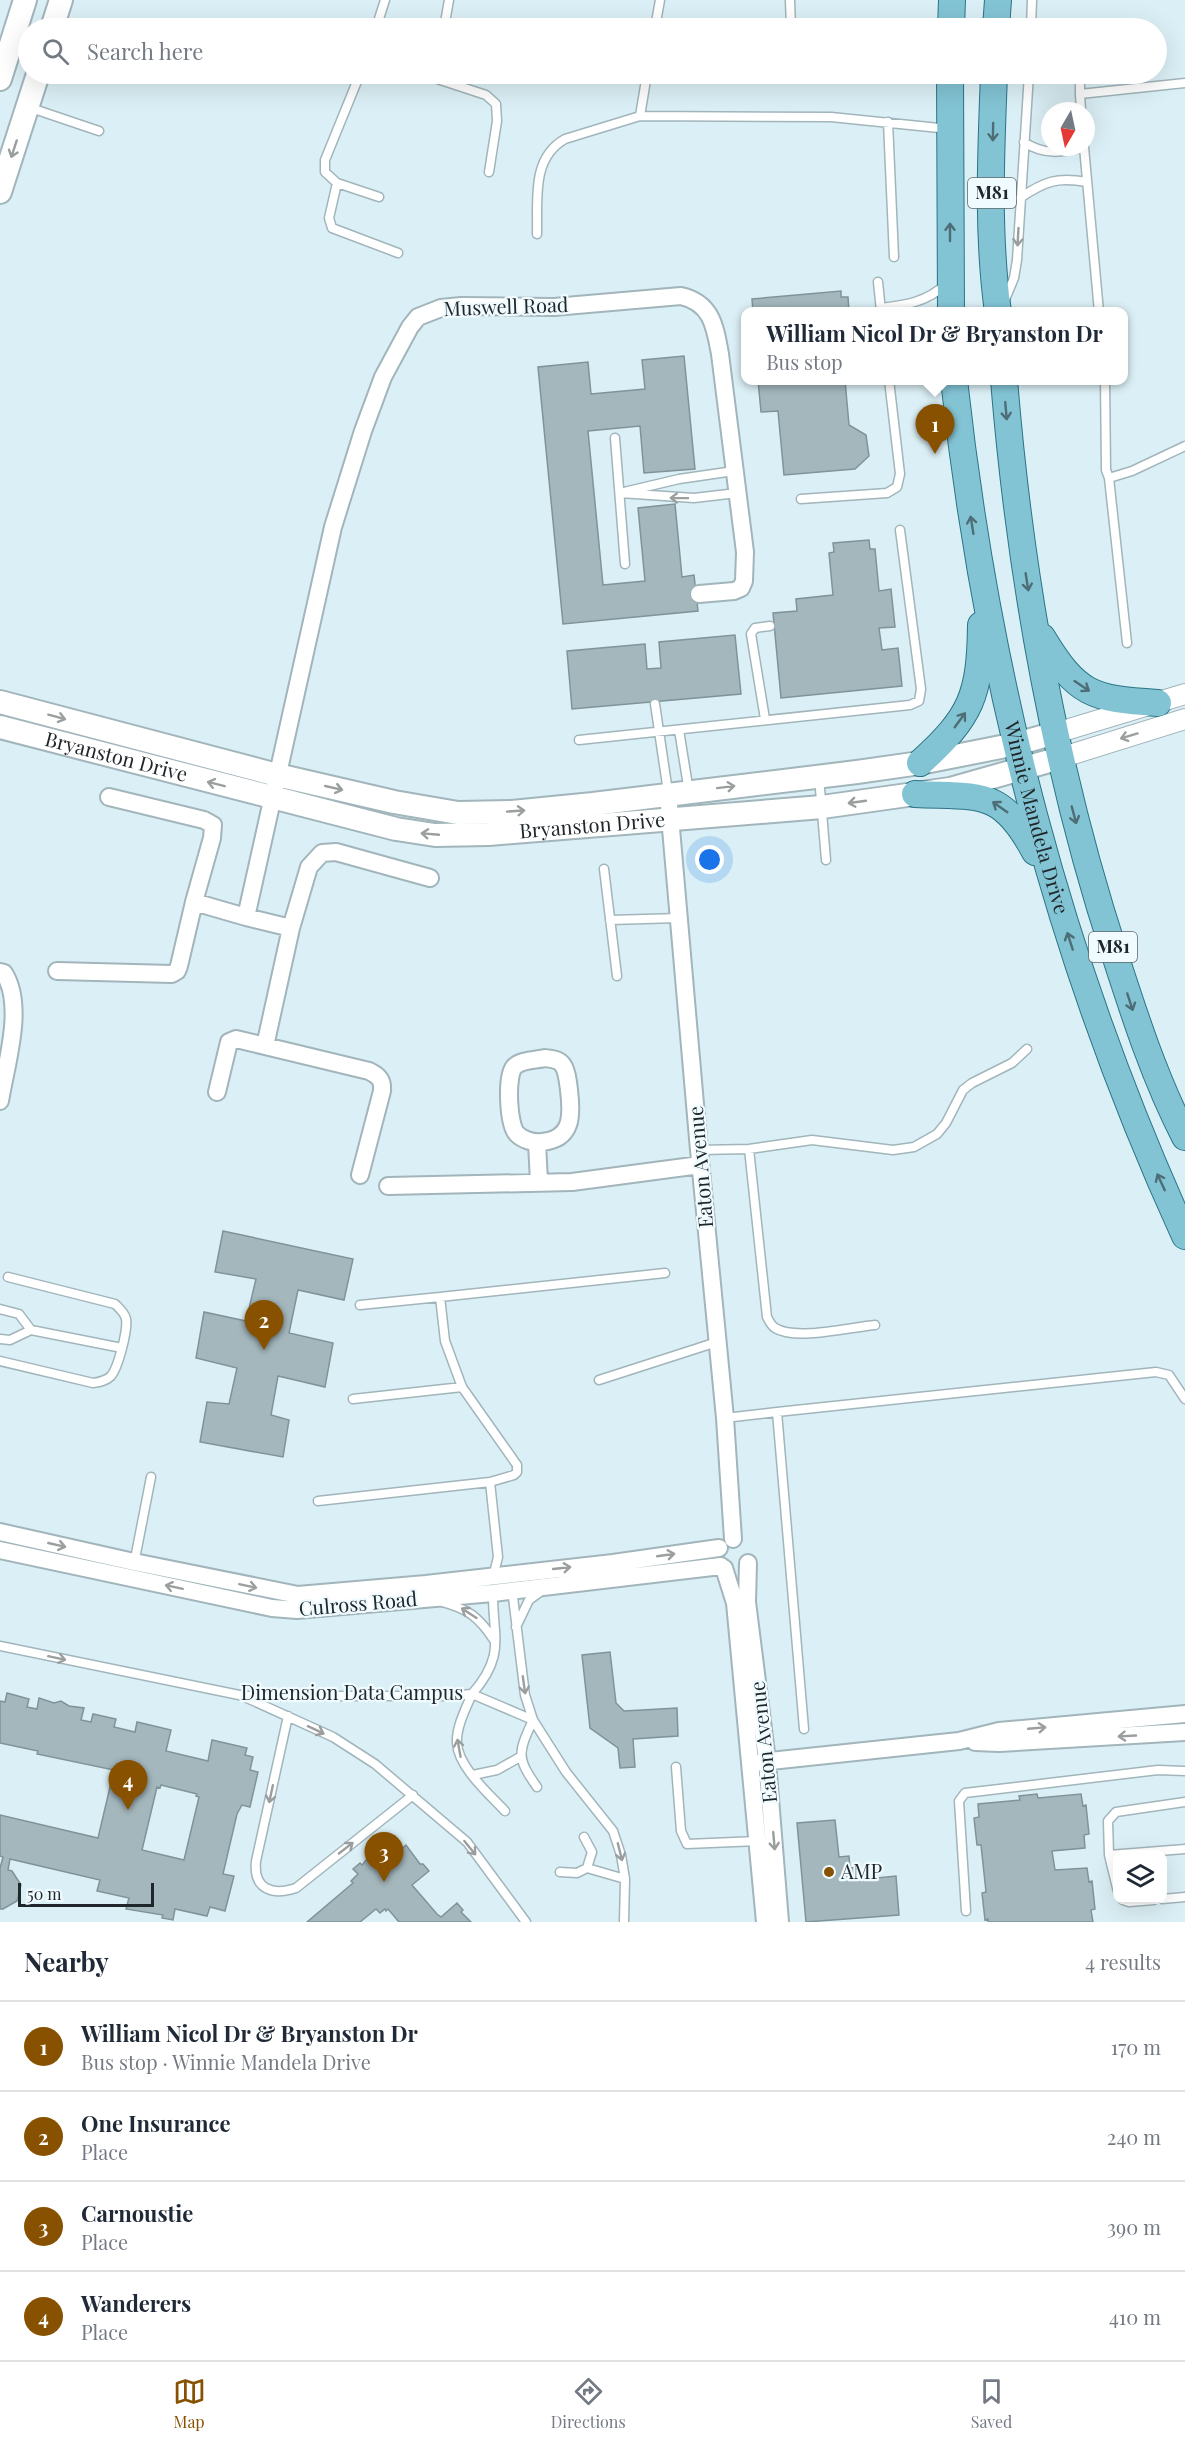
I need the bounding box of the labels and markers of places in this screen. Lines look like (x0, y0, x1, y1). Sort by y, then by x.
pin: 1 (916, 404, 954, 454)
pin: 2 (244, 1300, 284, 1350)
pin: 4 (108, 1760, 148, 1810)
pin: 3 (364, 1832, 404, 1882)
place label: AMP (840, 1857, 883, 1884)
marker: AMP (822, 1865, 836, 1879)

